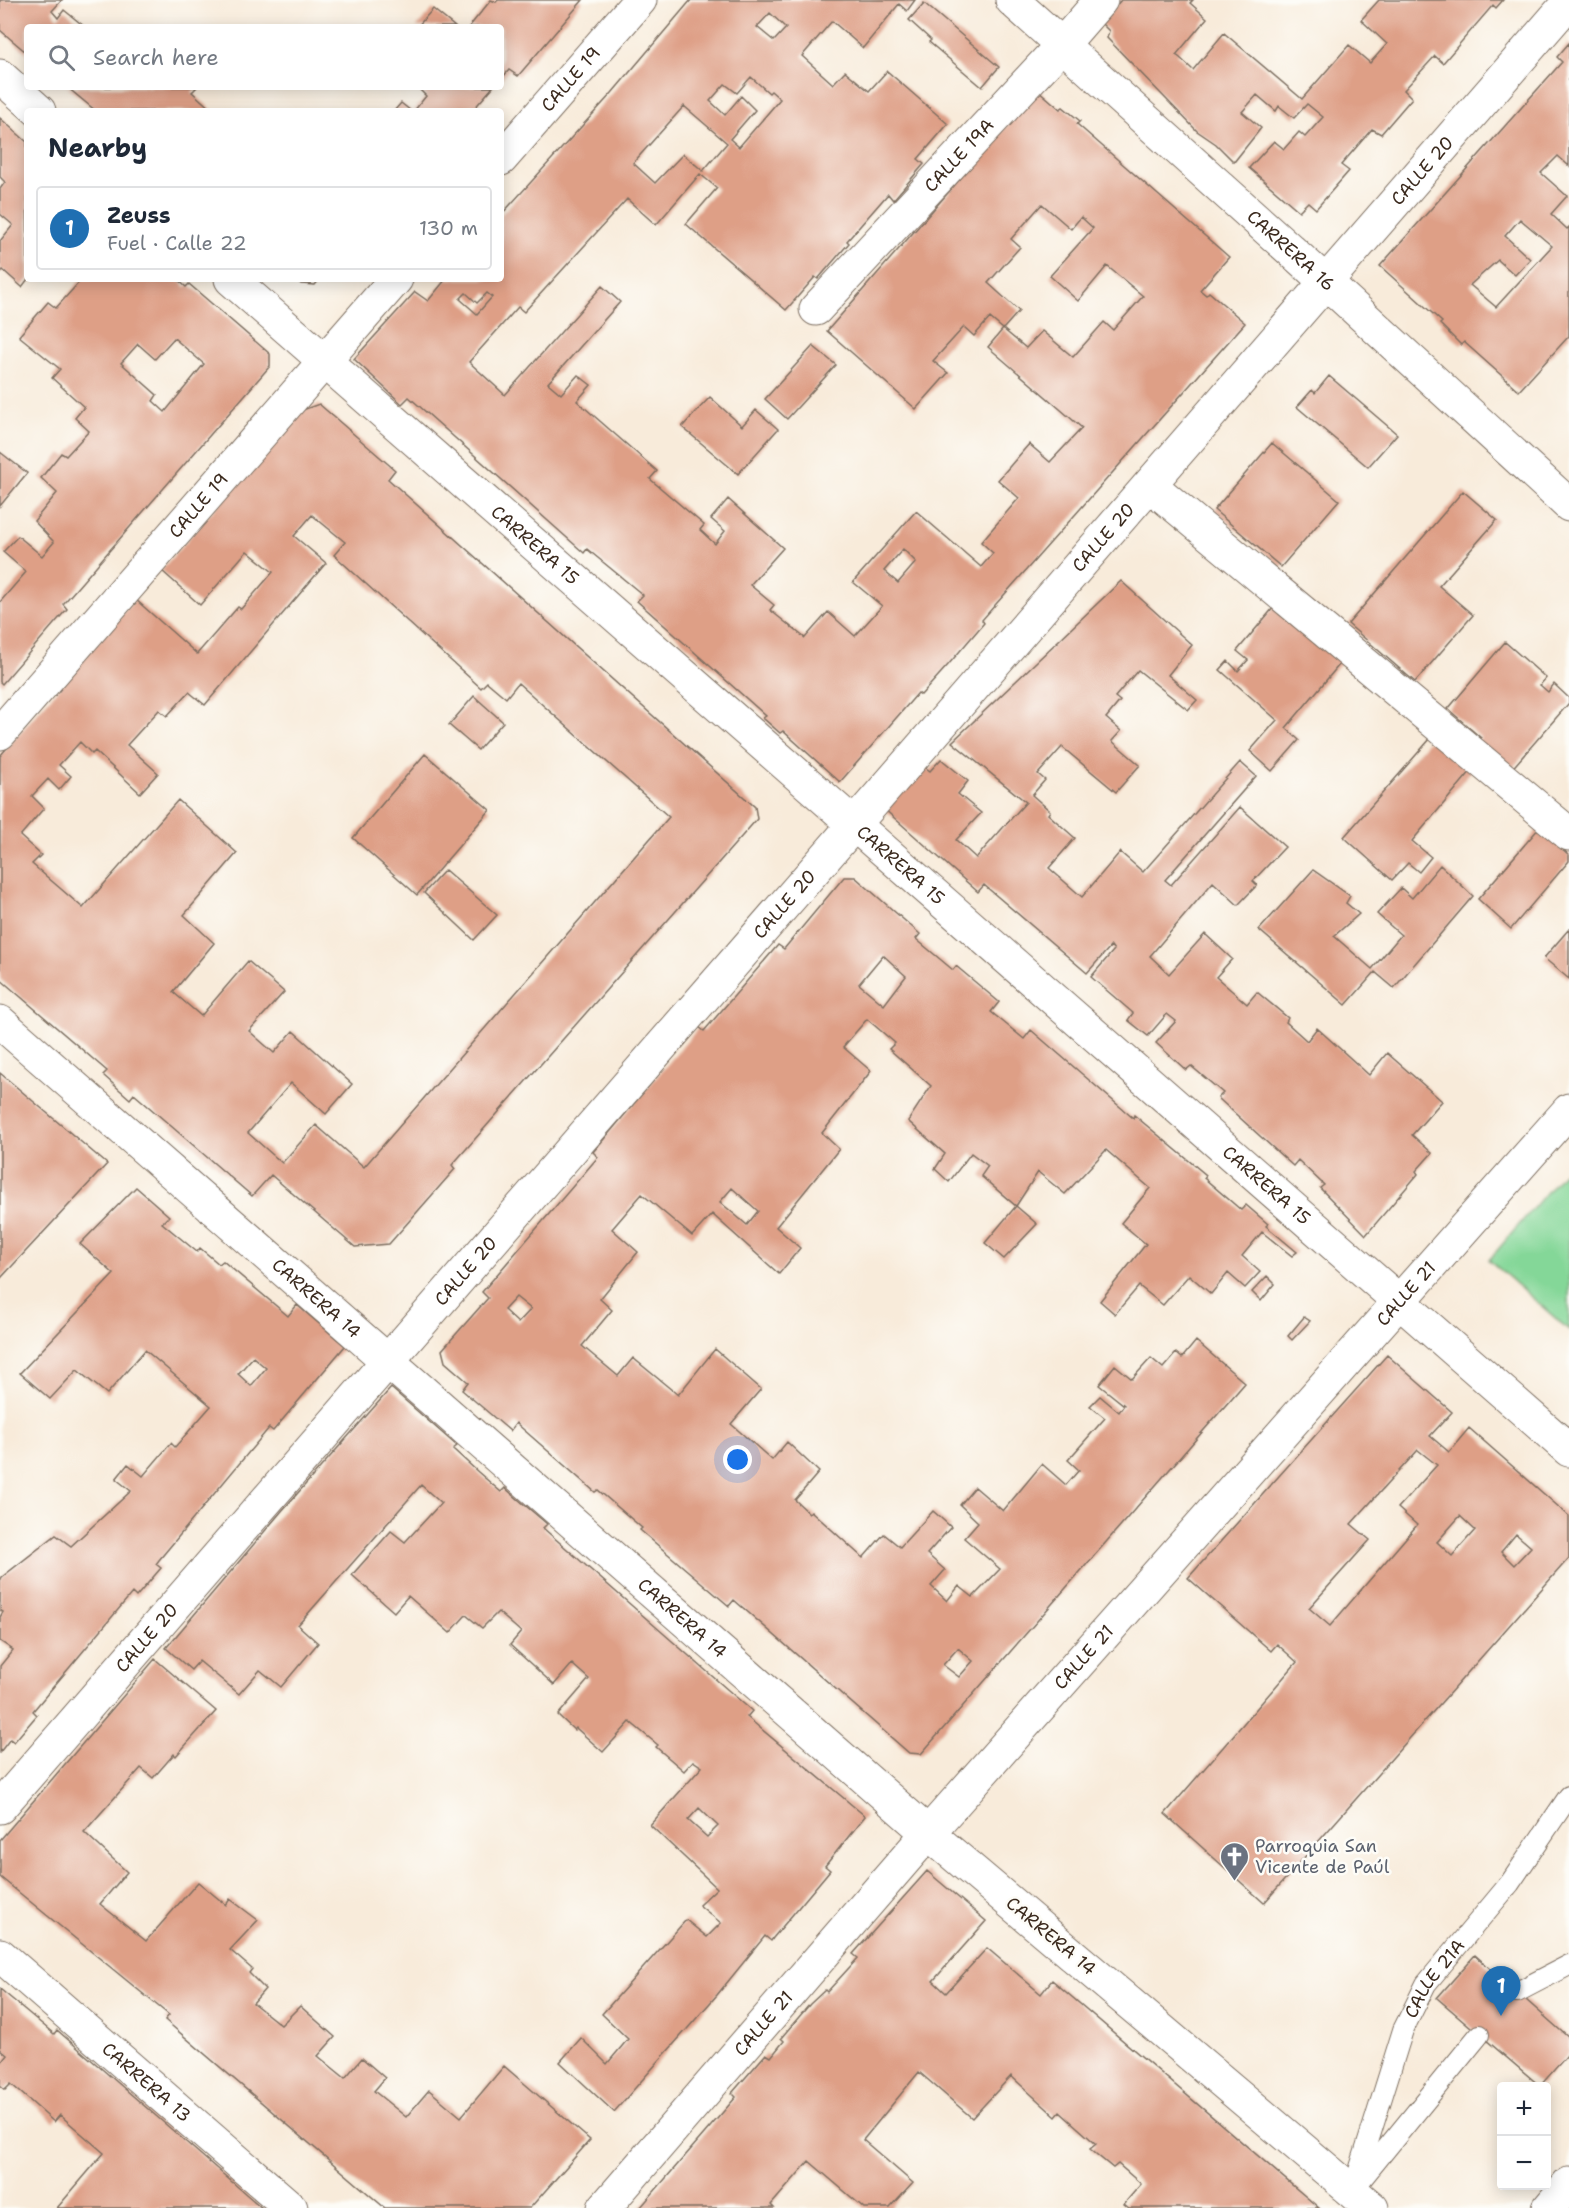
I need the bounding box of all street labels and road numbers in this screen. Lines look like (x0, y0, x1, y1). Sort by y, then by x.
street label: CALLE 19 (536, 42, 606, 117)
street label: CALLE 19A (919, 113, 999, 197)
street label: CALLE 20 (1386, 131, 1459, 210)
street label: CARRERA 16 (1242, 205, 1340, 297)
street label: CALLE 19 (163, 468, 234, 543)
street label: CALLE 20 (1067, 498, 1140, 577)
street label: CARRERA 15 (486, 500, 584, 590)
street label: CARRERA 15 (852, 820, 950, 910)
street label: CALLE 20 (748, 865, 821, 944)
street label: CARRERA 15 (1217, 1140, 1316, 1230)
street label: CALLE 20 (429, 1231, 502, 1311)
street label: CARRERA 14 (267, 1253, 366, 1344)
street label: CALLE 21 (1371, 1256, 1441, 1331)
street label: CARRERA 14 (633, 1573, 732, 1664)
street label: CALLE 20 (110, 1598, 184, 1678)
street label: CALLE 21 (1049, 1620, 1119, 1695)
street label: CARRERA 14 (1001, 1891, 1101, 1981)
street label: CALLE 21A (1399, 1934, 1470, 2022)
street label: CALLE 21 (729, 1986, 798, 2061)
street label: CARRERA 13 (97, 2037, 196, 2128)

